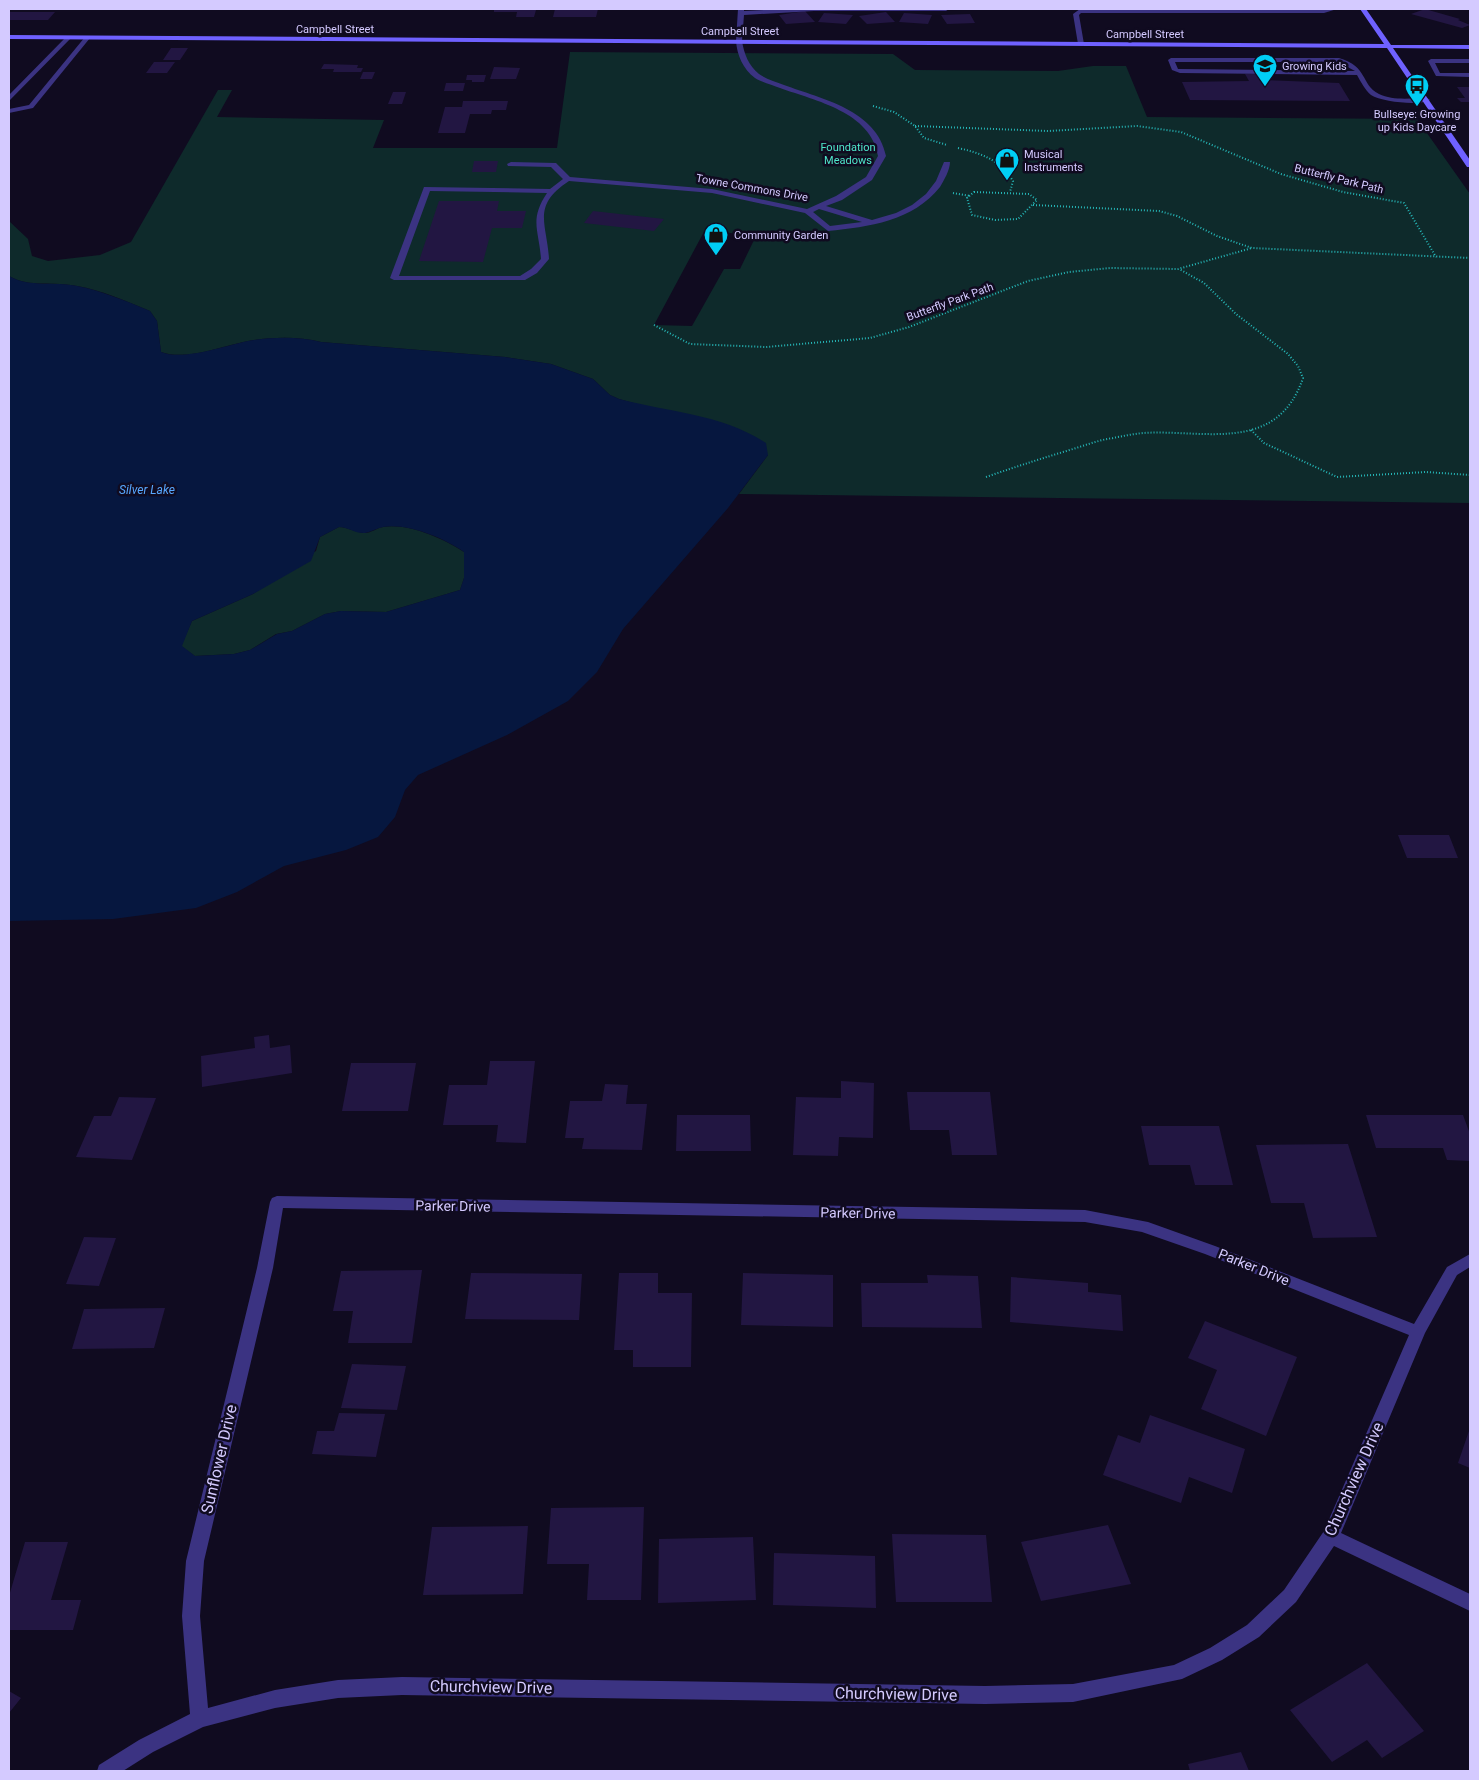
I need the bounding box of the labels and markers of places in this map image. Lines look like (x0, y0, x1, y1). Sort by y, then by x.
school or university icon: Growing Kids (1252, 53, 1278, 87)
place label: Growing Kids (1282, 60, 1347, 73)
bus stop icon: Bullseye: Growing up Kids Daycare (1404, 73, 1430, 107)
place label: Bullseye: Growing up Kids Daycare (1374, 108, 1460, 134)
shop icon: Musical Instruments (994, 147, 1020, 181)
place label: Musical Instruments (1024, 148, 1083, 174)
shop icon: Community Garden (703, 222, 729, 256)
place label: Community Garden (734, 229, 828, 242)

